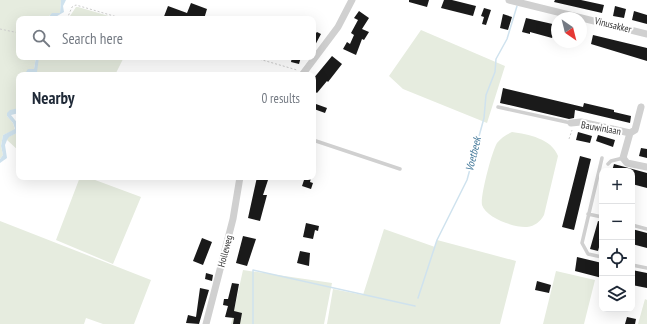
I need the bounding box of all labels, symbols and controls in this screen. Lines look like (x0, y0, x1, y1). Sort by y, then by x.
north arrow (551, 12, 587, 48)
street label: Vinusakker (592, 14, 633, 36)
search box (16, 16, 316, 60)
icon: search (30, 27, 52, 49)
text: Search here (62, 29, 123, 48)
text: Nearby (32, 87, 75, 109)
text: 0 results (261, 90, 300, 107)
street label: Bauwinlaan (580, 118, 622, 138)
water label: Voetbeek (462, 134, 484, 173)
map controls (599, 168, 635, 312)
button: + (599, 168, 635, 204)
button: − (599, 204, 635, 240)
street label: Holleweg (215, 234, 235, 268)
button: locate (599, 240, 635, 276)
button: layers (599, 276, 635, 312)

